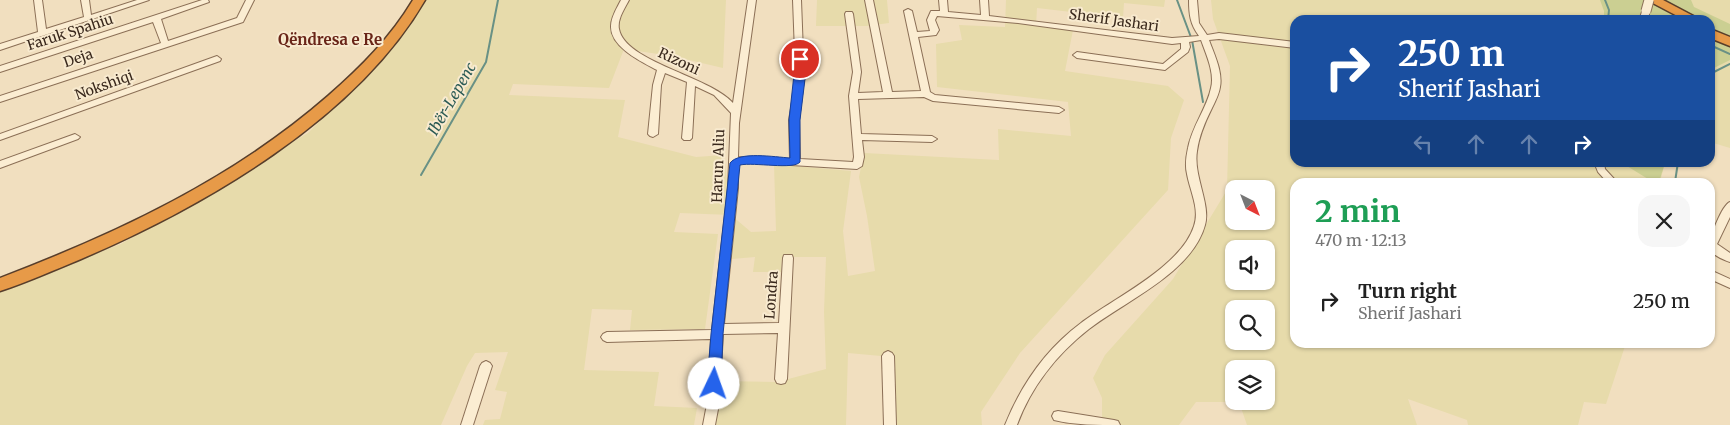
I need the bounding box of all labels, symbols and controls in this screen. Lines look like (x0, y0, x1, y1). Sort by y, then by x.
street label: Sherif Jashari (1068, 5, 1161, 35)
street label: Faruk Spahiu (25, 10, 115, 54)
district label: Qëndresa e Re (278, 30, 382, 49)
text: 250 m (1398, 32, 1504, 76)
icon: right (1315, 35, 1380, 100)
pin (779, 38, 821, 80)
street label: Deja (61, 44, 95, 71)
street label: Rizoni (655, 44, 703, 79)
icon: arrive (786, 45, 814, 73)
water label: Ibër-Lepenc (423, 59, 480, 138)
street label: Nokshiqi (72, 66, 136, 104)
text: Sherif Jashari (1398, 75, 1541, 103)
street label: Harun Aliu (708, 129, 728, 203)
icon: left (1409, 130, 1437, 158)
icon: ahead (1462, 130, 1490, 158)
icon: ahead (1515, 130, 1543, 158)
icon: right (1568, 130, 1596, 158)
north arrow (1225, 180, 1275, 230)
map controls (1225, 180, 1275, 410)
text: 2 min (1315, 192, 1400, 230)
button: close (1638, 195, 1690, 247)
text: 470 m · 12:13 (1315, 230, 1407, 250)
button: sound (1225, 240, 1275, 290)
street label: Londra (760, 270, 782, 320)
text: Turn right (1358, 279, 1457, 303)
icon: right (1315, 287, 1343, 315)
text: 250 m (1633, 289, 1690, 313)
button: search (1225, 300, 1275, 350)
text: Sherif Jashari (1358, 303, 1462, 323)
position arrow (687, 357, 739, 409)
button: layers (1225, 360, 1275, 410)

